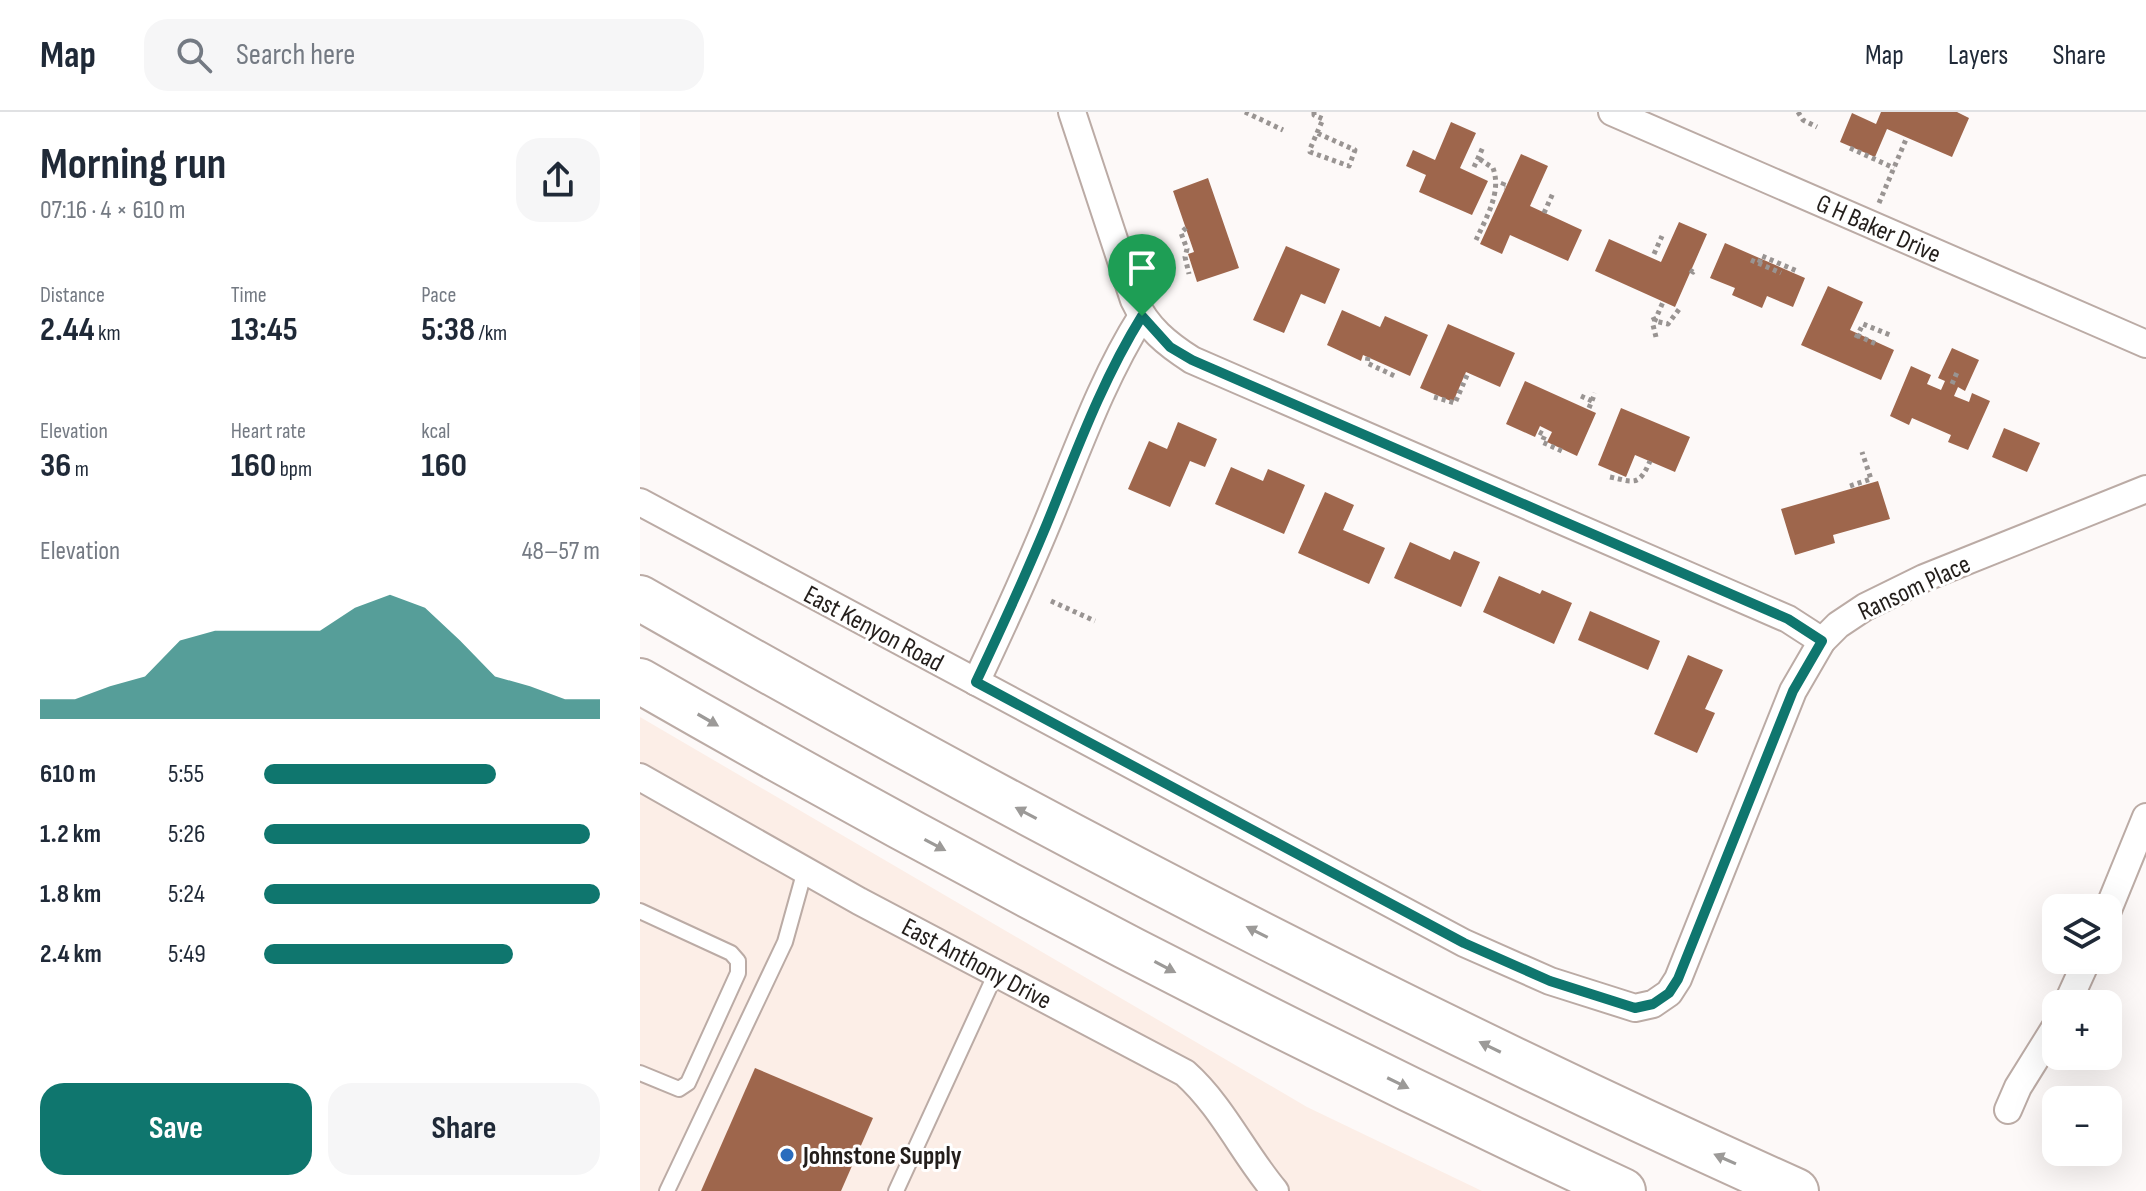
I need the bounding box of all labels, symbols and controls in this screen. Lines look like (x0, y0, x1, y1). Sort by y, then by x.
search box (144, 19, 704, 91)
text: Map (40, 33, 96, 78)
icon: search (172, 33, 216, 77)
text: Search here (236, 37, 355, 73)
text: Map (1865, 39, 1904, 72)
text: Layers (1948, 39, 2008, 72)
text: Share (2052, 39, 2106, 72)
text: Morning run (40, 138, 226, 191)
button: share (516, 138, 600, 222)
street label: G H Baker Drive (1811, 188, 1946, 271)
text: 07:16 · 4 × 610 m (40, 195, 185, 226)
pin (1108, 234, 1176, 316)
icon: arrive (1120, 246, 1164, 290)
text: Distance (40, 282, 105, 309)
text: Time (231, 282, 267, 309)
text: Pace (421, 282, 456, 309)
text: 2.44 (40, 309, 95, 350)
text: 13:45 (231, 309, 298, 350)
text: 5:38 (421, 309, 475, 350)
text: km (95, 320, 121, 347)
text: /km (475, 320, 507, 347)
text: Elevation (40, 418, 108, 445)
text: Heart rate (231, 418, 306, 445)
text: kcal (421, 418, 450, 445)
text: 36 (40, 445, 71, 486)
text: 160 (231, 445, 276, 486)
text: 160 (421, 445, 467, 486)
text: m (71, 456, 89, 483)
text: bpm (276, 456, 312, 483)
text: Elevation (40, 536, 120, 567)
text: 48–57 m (522, 536, 600, 567)
street label: Ransom Place (1854, 549, 1976, 628)
street label: East Kenyon Road (798, 580, 948, 679)
one-way arrow (696, 713, 719, 726)
text: 610 m (40, 759, 96, 790)
text: 5:55 (168, 759, 204, 790)
one-way arrow (1015, 806, 1038, 819)
text: 1.2 km (40, 819, 101, 850)
text: 5:26 (168, 819, 205, 850)
one-way arrow (924, 839, 947, 852)
text: 1.8 km (40, 879, 101, 910)
text: 5:24 (168, 879, 205, 910)
map controls (2042, 894, 2122, 1166)
button: layers (2042, 894, 2122, 974)
street label: East Anthony Drive (896, 912, 1056, 1017)
one-way arrow (1246, 926, 1269, 939)
text: 2.4 km (40, 939, 102, 970)
text: 5:49 (168, 939, 206, 970)
one-way arrow (1154, 960, 1177, 973)
button: + (2042, 990, 2122, 1070)
one-way arrow (1479, 1040, 1502, 1054)
one-way arrow (1386, 1076, 1409, 1089)
button: Save (40, 1083, 312, 1175)
button: Share (328, 1083, 600, 1175)
button: − (2042, 1086, 2122, 1166)
place label: Johnstone Supply (802, 1141, 962, 1172)
marker: Johnstone Supply (778, 1146, 796, 1164)
one-way arrow (1713, 1152, 1737, 1166)

